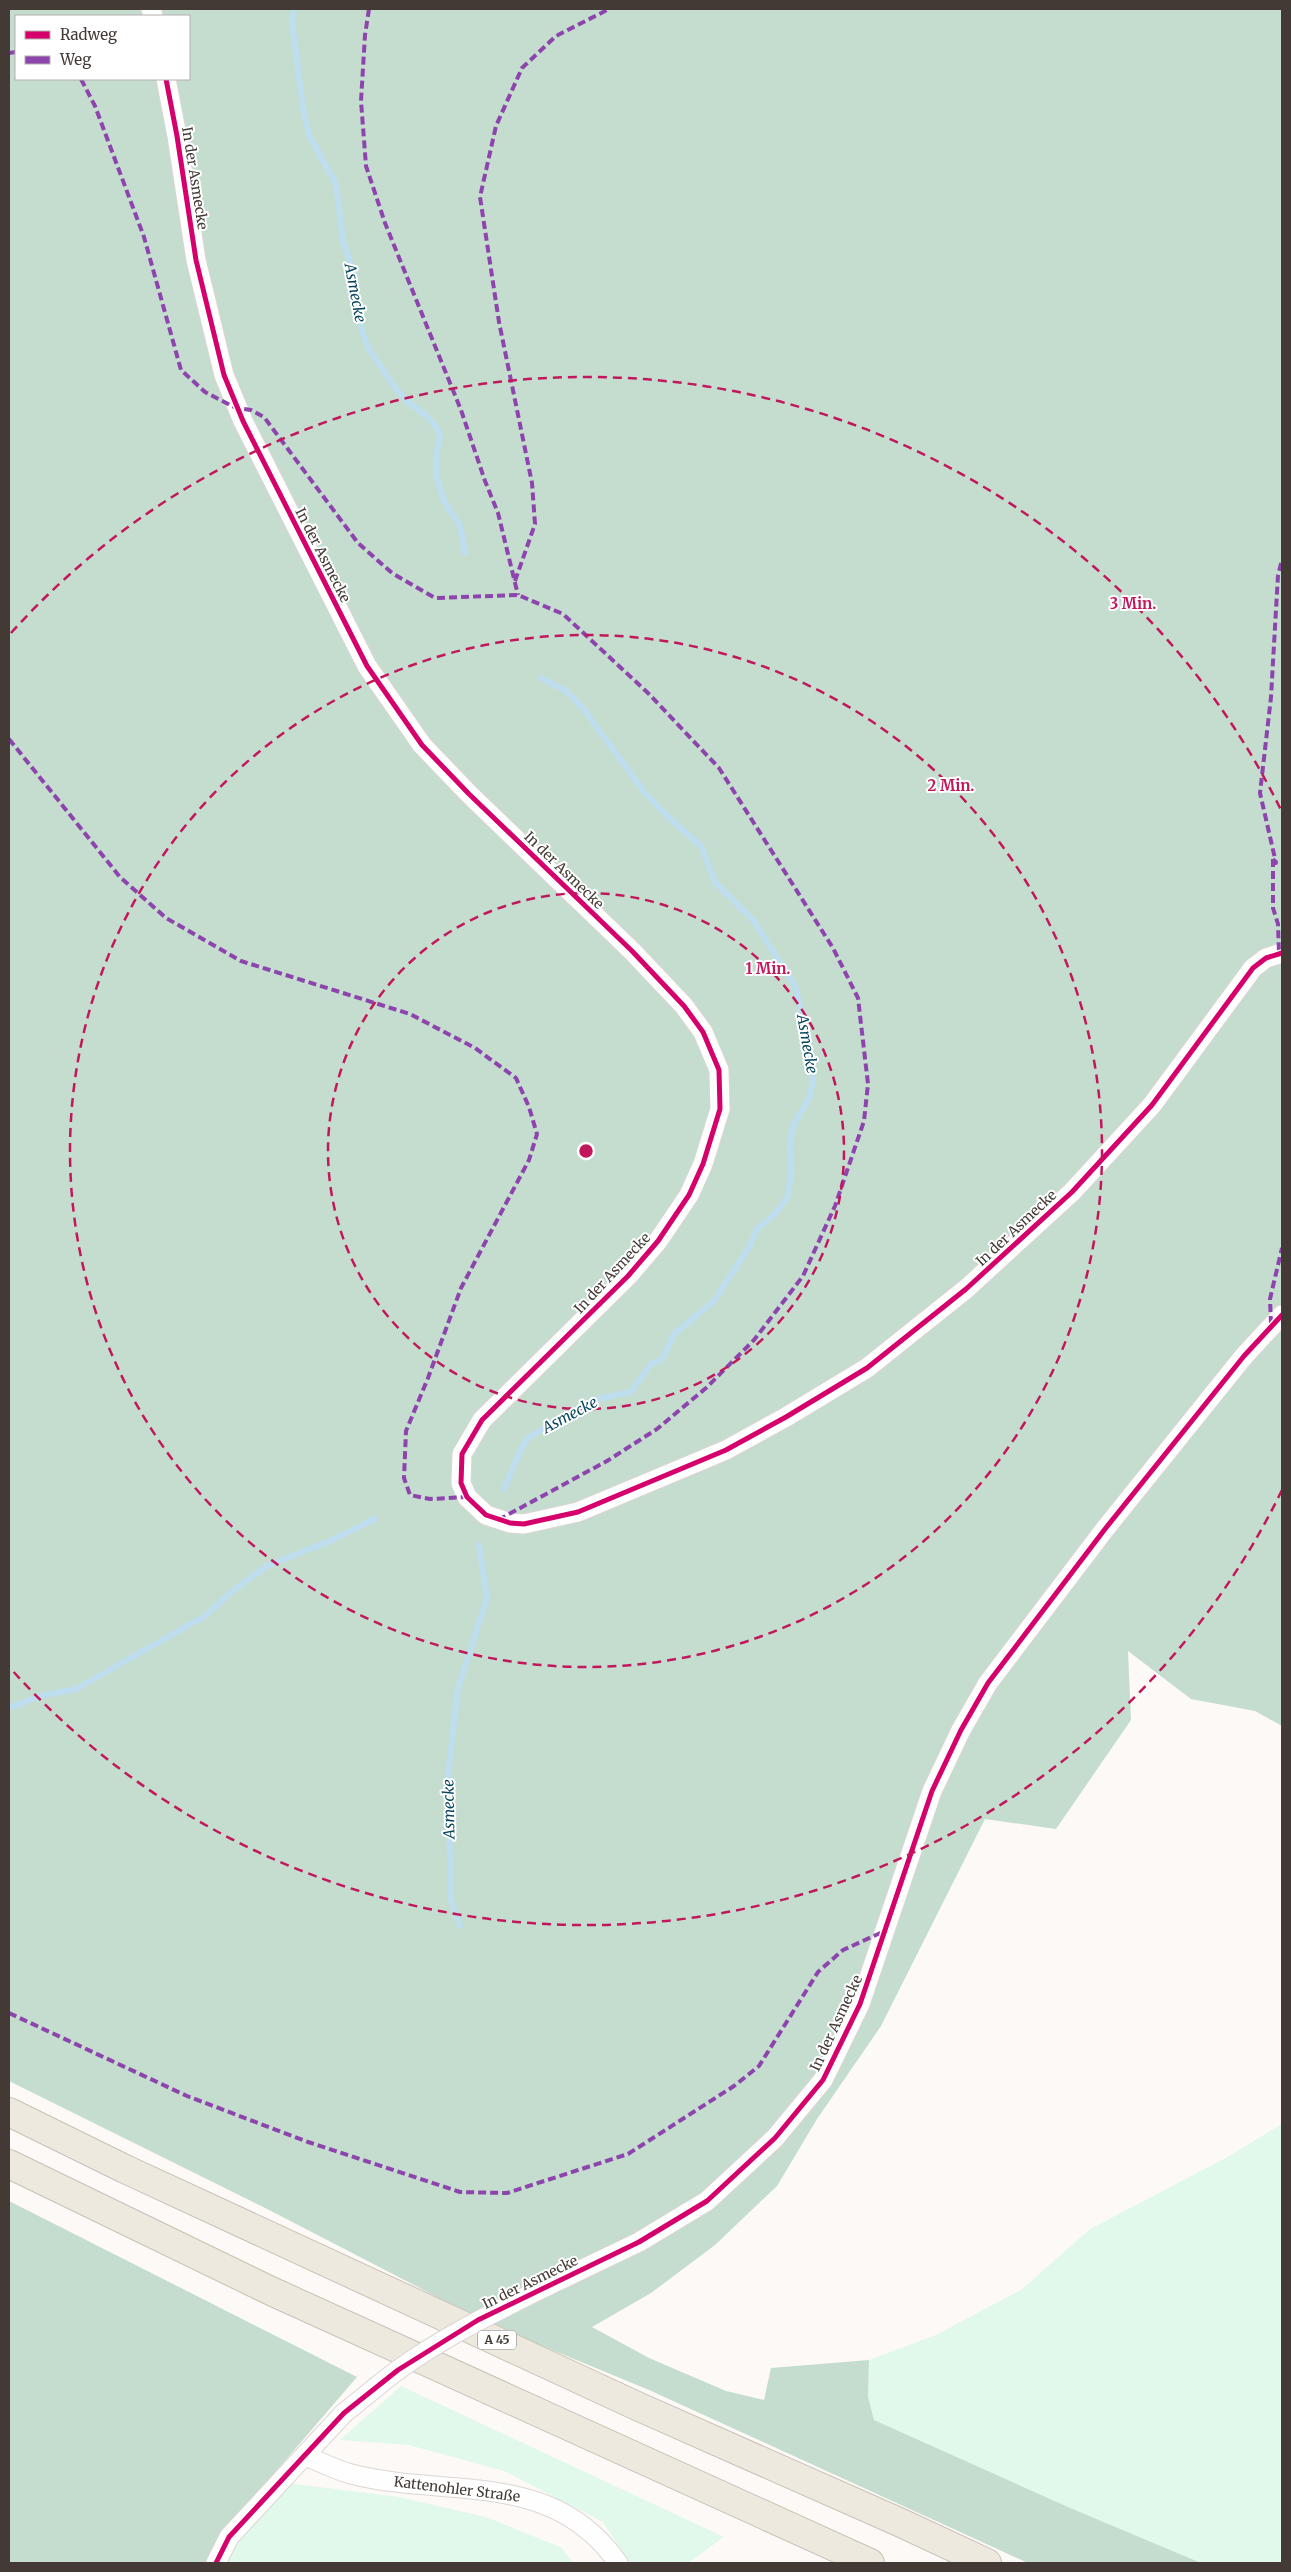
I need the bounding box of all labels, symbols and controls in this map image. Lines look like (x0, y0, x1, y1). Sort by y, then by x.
legend (15, 15, 190, 80)
text: Radweg (60, 25, 117, 44)
text: Weg (59, 50, 91, 69)
street label: In der Asmecke (178, 125, 212, 231)
water label: Asmecke (340, 261, 371, 324)
street label: In der Asmecke (291, 505, 355, 605)
text: 3 Min. (1110, 594, 1156, 613)
text: 2 Min. (928, 776, 974, 795)
street label: In der Asmecke (520, 827, 608, 913)
text: 1 Min. (746, 959, 790, 978)
water label: Asmecke (793, 1012, 822, 1075)
centre of rings (577, 1142, 595, 1160)
street label: In der Asmecke (972, 1186, 1060, 1270)
street label: In der Asmecke (570, 1229, 654, 1317)
water label: Asmecke (538, 1392, 601, 1437)
water label: Asmecke (438, 1779, 459, 1840)
street label: In der Asmecke (806, 1972, 866, 2074)
street label: In der Asmecke (479, 2251, 581, 2313)
road number: A 45 (478, 2330, 516, 2350)
street label: Kattenohler Straße (393, 2472, 521, 2506)

